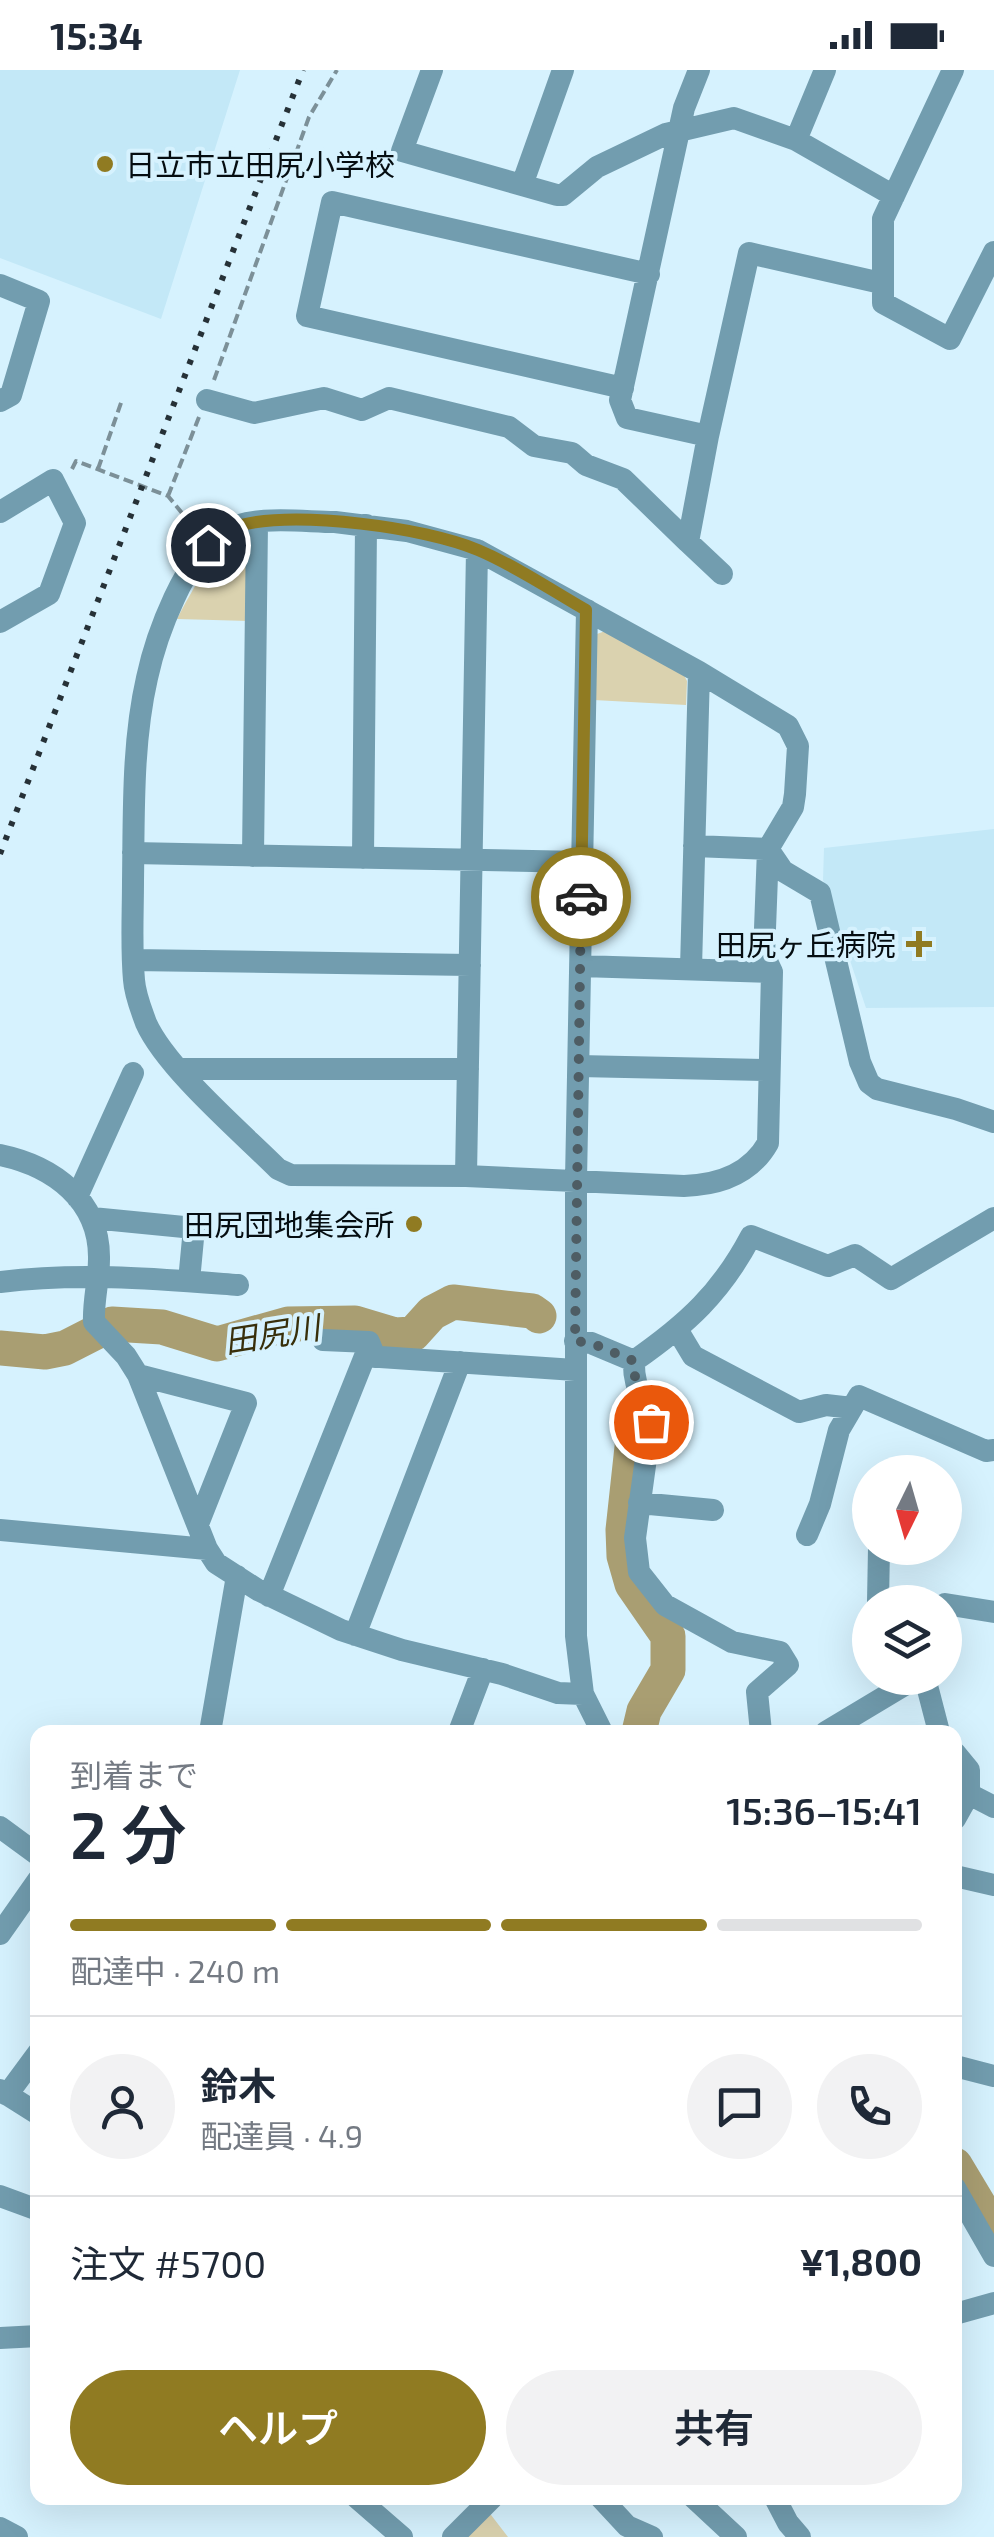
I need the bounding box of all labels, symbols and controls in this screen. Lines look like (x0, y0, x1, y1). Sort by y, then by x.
text: 15:34 (50, 12, 143, 58)
place label: 日立市立田尻小学校 (125, 146, 395, 182)
marker: 日立市立田尻小学校 (94, 153, 116, 175)
pin (166, 503, 251, 588)
icon: home (181, 518, 236, 573)
courier (531, 847, 631, 947)
icon: car (554, 870, 609, 925)
place label: 田尻ヶ丘病院 (716, 926, 896, 962)
marker: 田尻ヶ丘病院 (906, 931, 932, 957)
place label: 田尻団地集会所 (184, 1206, 394, 1242)
marker: 田尻団地集会所 (403, 1213, 425, 1235)
water label: 田尻川 (222, 1306, 325, 1359)
pin (609, 1380, 694, 1465)
icon: bag (624, 1395, 679, 1450)
north arrow (852, 1455, 962, 1565)
map controls (852, 1455, 962, 1695)
button: layers (852, 1585, 962, 1695)
text: 到着まで (70, 1755, 198, 1793)
text: 15:36–15:41 (726, 1787, 922, 1833)
text: 2 分 (70, 1794, 186, 1872)
text: 配達中 · 240 m (70, 1951, 280, 1989)
button: person (70, 2054, 175, 2159)
button: chat (687, 2054, 792, 2159)
button: phone (817, 2054, 922, 2159)
text: 鈴木 (200, 2062, 276, 2108)
text: 配達員 · 4.9 (200, 2116, 363, 2154)
text: ¥1,800 (800, 2238, 922, 2284)
text: 注文 #5700 (70, 2240, 266, 2286)
button: ヘルプ (70, 2370, 486, 2485)
button: 共有 (506, 2370, 922, 2485)

